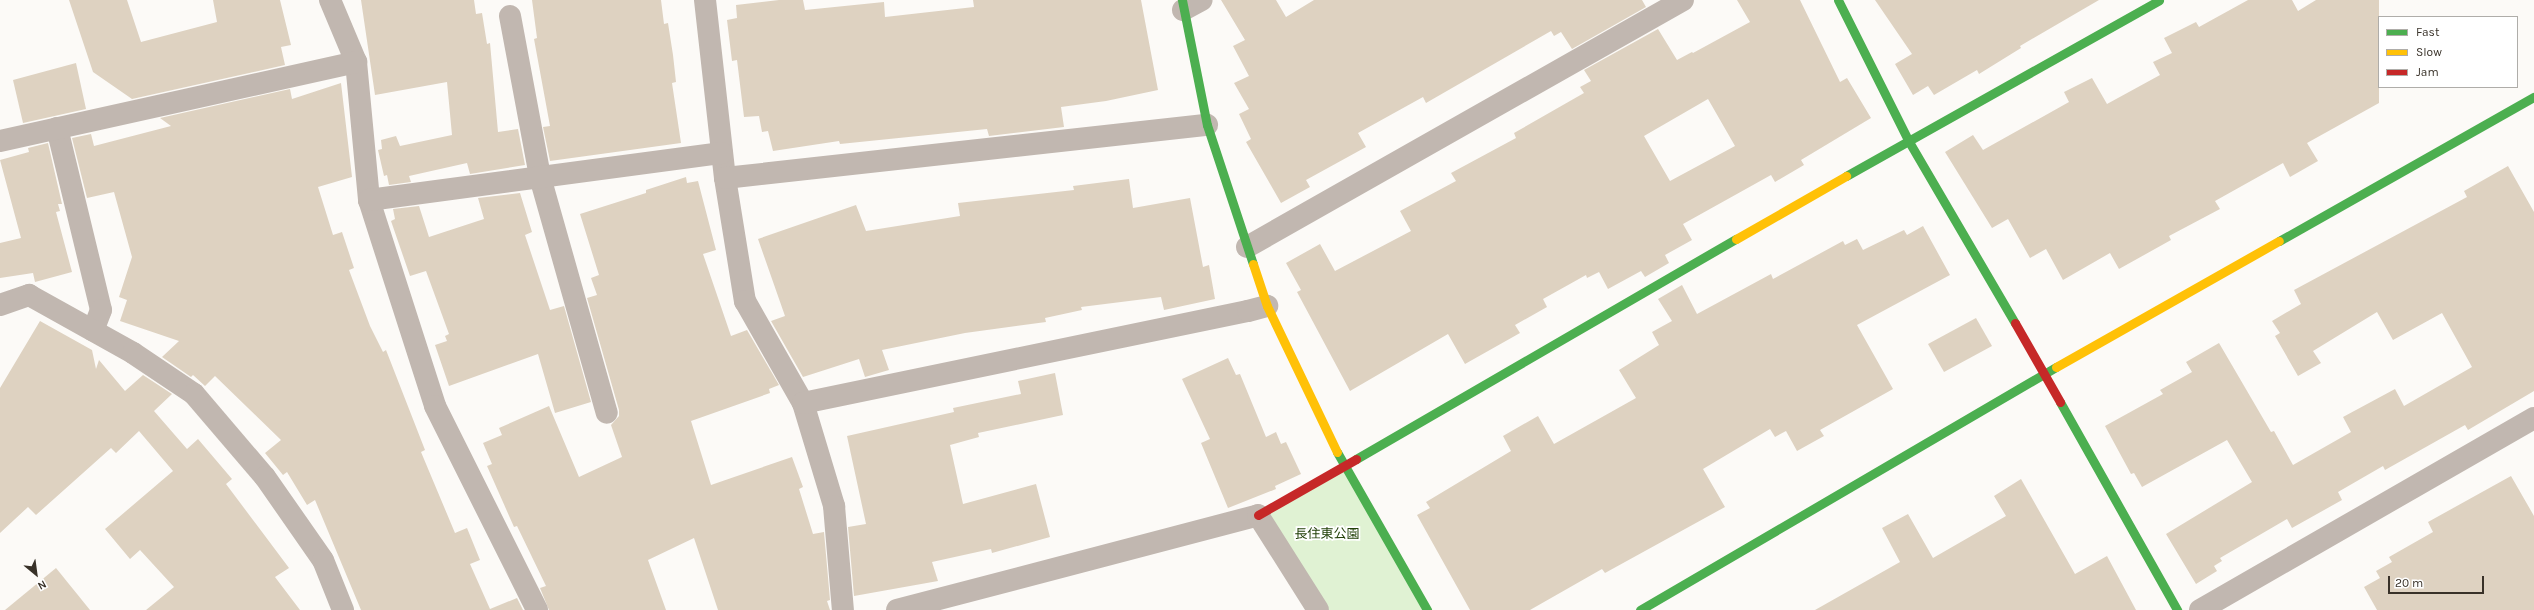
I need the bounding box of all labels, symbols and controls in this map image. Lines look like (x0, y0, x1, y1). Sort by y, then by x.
legend (2378, 16, 2518, 88)
text: Fast (2416, 25, 2439, 39)
text: Slow (2416, 45, 2442, 59)
text: Jam (2416, 65, 2439, 79)
park label: 長住東公園 (1295, 526, 1359, 542)
north arrow (16, 554, 56, 594)
scale bar (2390, 568, 2486, 594)
text: 20 m (2395, 576, 2423, 590)
text: N (35, 577, 49, 593)

